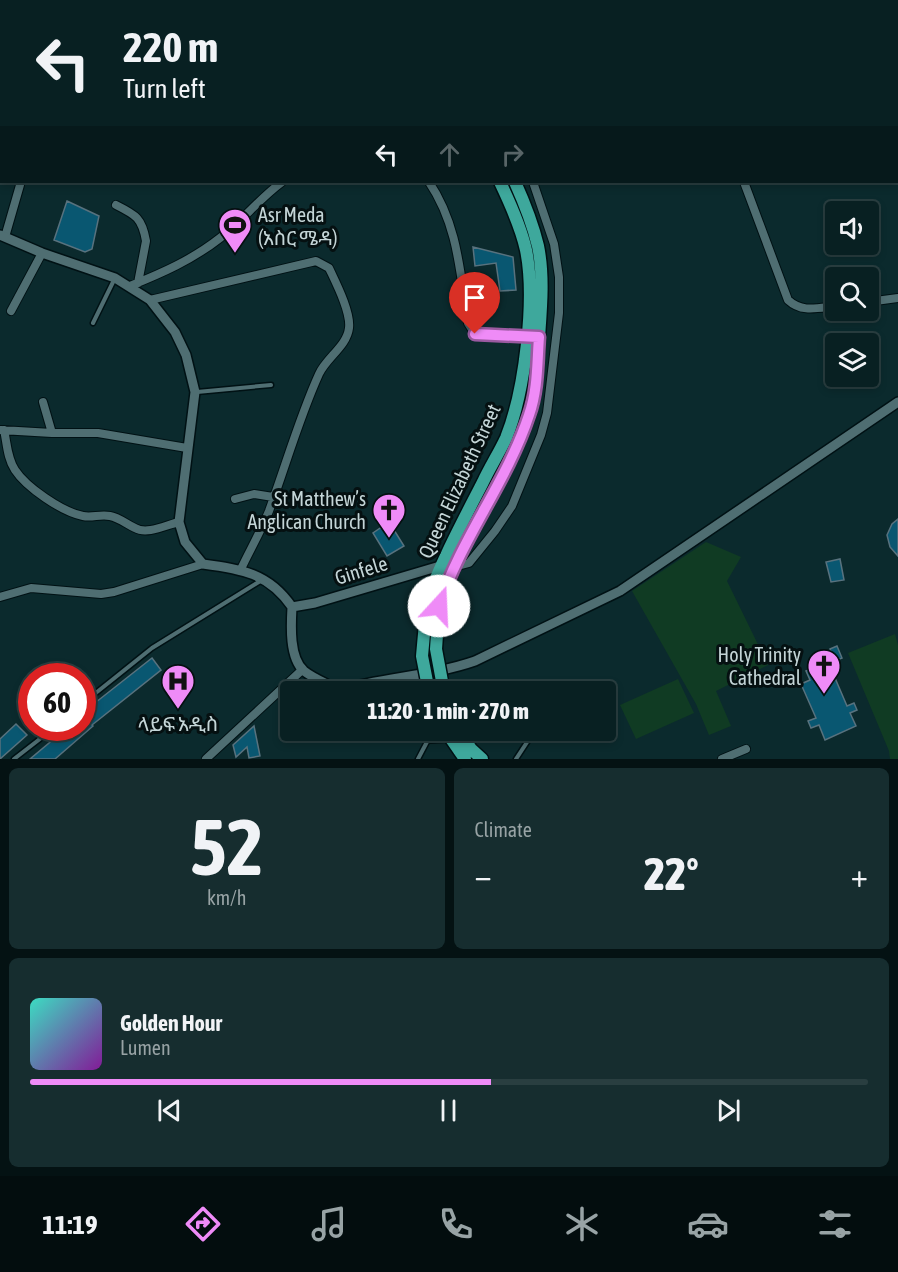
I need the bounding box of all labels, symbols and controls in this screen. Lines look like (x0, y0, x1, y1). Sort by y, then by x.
text: 220 m (123, 23, 218, 71)
icon: left (24, 24, 102, 102)
text: Turn left (123, 73, 206, 104)
icon: left (370, 138, 403, 171)
icon: ahead (433, 138, 466, 171)
icon: right (496, 138, 529, 171)
map controls (825, 201, 879, 387)
button: sound (825, 201, 879, 255)
place label: Asr Meda (አስር ሜዳ) (258, 203, 338, 249)
sports icon: Asr Meda (አስር ሜዳ) (217, 207, 253, 254)
button: search (825, 267, 879, 321)
pin (449, 272, 500, 334)
icon: arrive (458, 281, 491, 314)
button: layers (825, 333, 879, 387)
street label: Queen Elizabeth Street (413, 400, 505, 562)
place label: St Matthew’s Anglican Church (248, 487, 366, 533)
church icon: St Matthew’s Anglican Church (371, 492, 407, 539)
street label: Ginfele (332, 551, 390, 589)
position arrow (407, 574, 471, 638)
place label: Holy Trinity Cathedral (718, 643, 802, 689)
church icon: Holy Trinity Cathedral (806, 648, 842, 695)
speed limit sign: 60 (18, 663, 96, 741)
hospital icon: ላይፍ አዲስ (160, 663, 196, 710)
text: 11:20 · 1 min · 270 m (367, 698, 529, 724)
place label: ላይፍ አዲስ (138, 712, 218, 735)
text: 52 (190, 802, 263, 892)
text: Climate (475, 818, 532, 841)
text: 22° (644, 848, 699, 900)
text: − (475, 856, 492, 894)
text: + (851, 856, 868, 894)
text: km/h (207, 886, 247, 909)
text: Golden Hour (120, 1010, 222, 1036)
text: Lumen (120, 1036, 171, 1059)
icon: previous (153, 1094, 186, 1127)
icon: pause (432, 1094, 465, 1127)
icon: next (712, 1094, 745, 1127)
icon: directions (182, 1203, 224, 1245)
icon: music (308, 1203, 350, 1245)
icon: phone (435, 1203, 477, 1245)
icon: climate (561, 1203, 603, 1245)
icon: car (687, 1203, 729, 1245)
icon: filters (814, 1203, 856, 1245)
text: 11:19 (42, 1209, 98, 1240)

